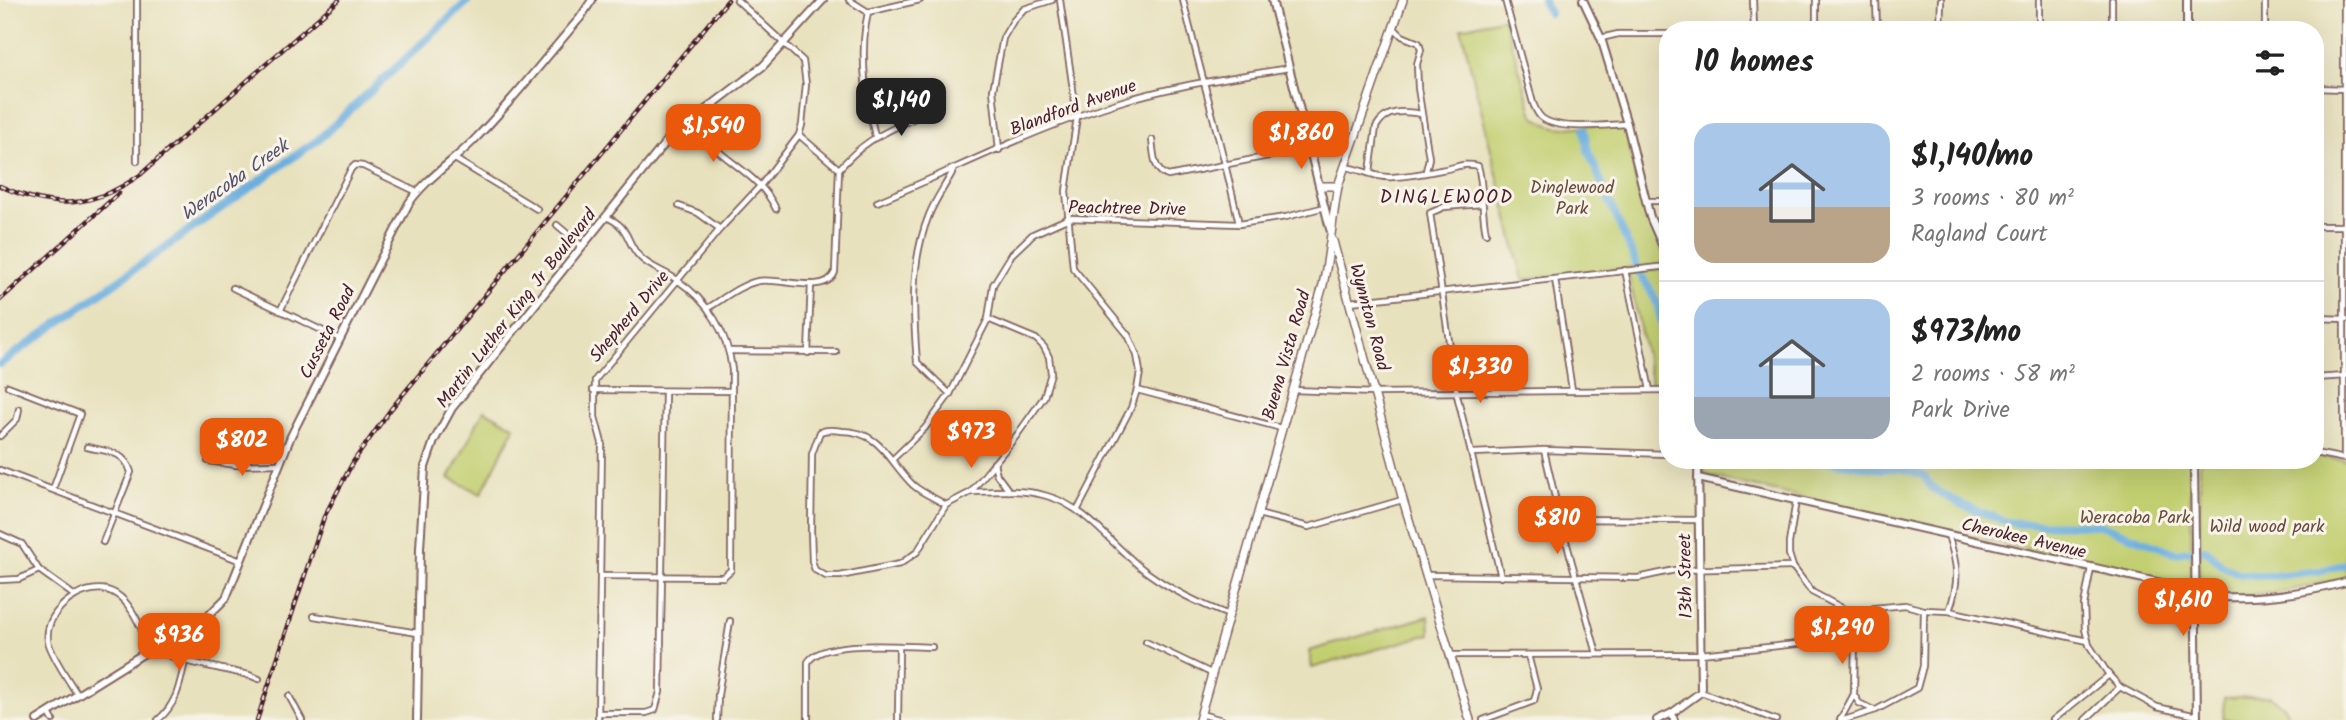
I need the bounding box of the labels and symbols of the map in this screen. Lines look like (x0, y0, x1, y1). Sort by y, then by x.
street label: Blandford Avenue (1006, 72, 1141, 145)
pin: $1,140 (844, 78, 958, 138)
pin: $1,540 (656, 104, 770, 164)
pin: $1,860 (1244, 111, 1358, 171)
water label: Weracoba Creek (175, 130, 298, 229)
park label: Dinglewood Park (1530, 174, 1615, 224)
district label: DINGLEWOOD (1380, 183, 1514, 213)
street label: Peachtree Drive (1068, 194, 1186, 225)
street label: Martin Luther King Jr Boulevard (430, 202, 605, 415)
street label: Wynnton Road (1340, 261, 1397, 375)
street label: Shepherd Drive (583, 264, 678, 370)
street label: Cusseta Road (292, 280, 365, 385)
street label: Buena Vista Road (1255, 286, 1320, 424)
pin: $1,330 (1423, 346, 1537, 405)
pin: $973 (930, 410, 1012, 470)
pin: $802 (201, 419, 283, 478)
pin: $810 (1516, 496, 1598, 556)
park label: Weracoba Park (2080, 504, 2191, 533)
street label: Cherokee Avenue (1958, 511, 2089, 568)
park label: Wild wood park (2209, 513, 2325, 542)
street label: 13th Street (1671, 532, 1702, 619)
pin: $1,610 (2126, 578, 2240, 638)
pin: $1,290 (1785, 606, 1899, 666)
pin: $936 (138, 614, 220, 673)

